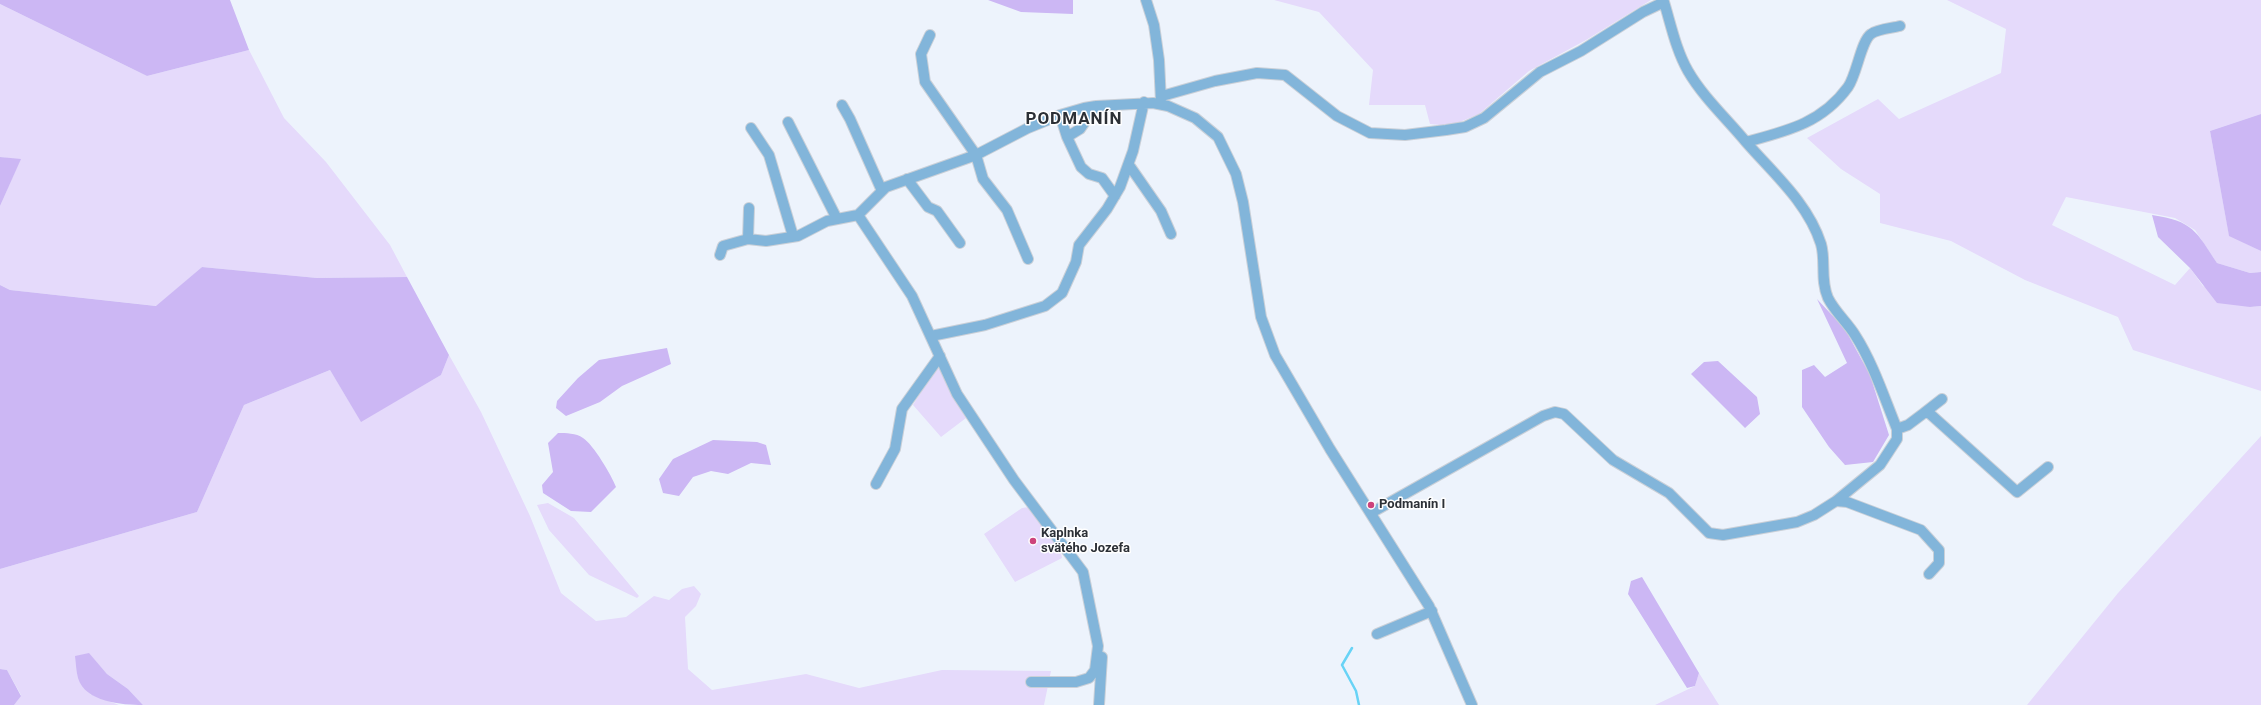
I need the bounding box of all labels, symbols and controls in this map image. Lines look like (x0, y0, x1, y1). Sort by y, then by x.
district label: PODMANÍN (1025, 110, 1123, 130)
place label: Podmanín I (1379, 497, 1445, 513)
marker: Podmanín I (1366, 500, 1376, 510)
place label: Kaplnka svätého Jozefa (1041, 526, 1130, 557)
marker: Kaplnka svätého Jozefa (1028, 536, 1038, 546)

